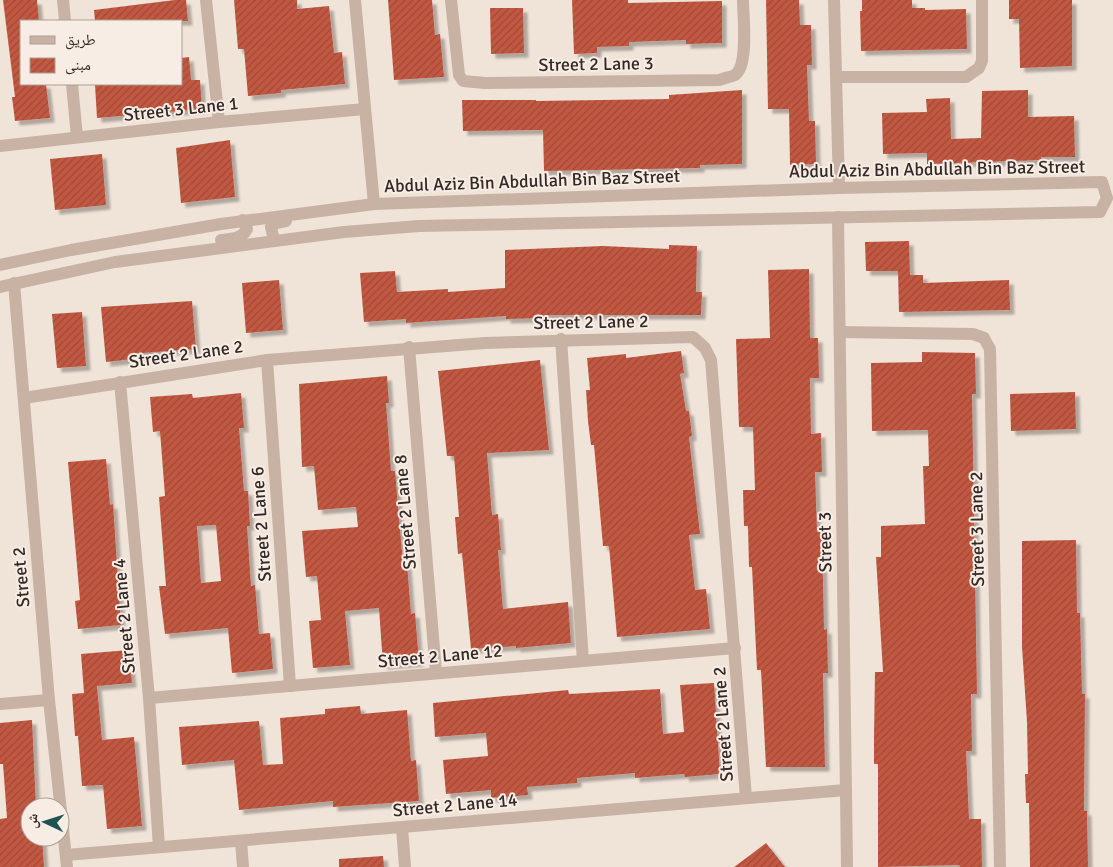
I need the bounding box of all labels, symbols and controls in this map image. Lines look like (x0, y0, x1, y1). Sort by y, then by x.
legend (20, 20, 182, 85)
text: طريق (65, 31, 96, 50)
street label: Street 2 Lane 3 (538, 52, 654, 76)
text: مبنى (65, 56, 91, 75)
street label: Street 3 Lane 1 (122, 92, 240, 126)
street label: Abdul Aziz Bin Abdullah Bin Baz Street (789, 155, 1085, 183)
street label: Abdul Aziz Bin Abdullah Bin Baz Street (384, 165, 680, 197)
street label: Street 2 Lane 2 (533, 310, 649, 334)
street label: Street 2 Lane 2 (127, 335, 245, 373)
street label: Street 2 Lane 8 (389, 454, 421, 570)
street label: Street 2 Lane 6 (246, 466, 276, 582)
street label: Street 3 Lane 2 (965, 471, 989, 587)
street label: Street 3 (813, 512, 837, 572)
street label: Street 2 (7, 546, 35, 608)
street label: Street 2 Lane 4 (108, 557, 140, 674)
street label: Street 2 Lane 12 (377, 640, 503, 672)
street label: Street 2 Lane 2 (708, 666, 738, 782)
street label: Street 2 Lane 14 (392, 789, 519, 821)
north arrow (20, 797, 70, 847)
text: ش (24, 813, 42, 829)

